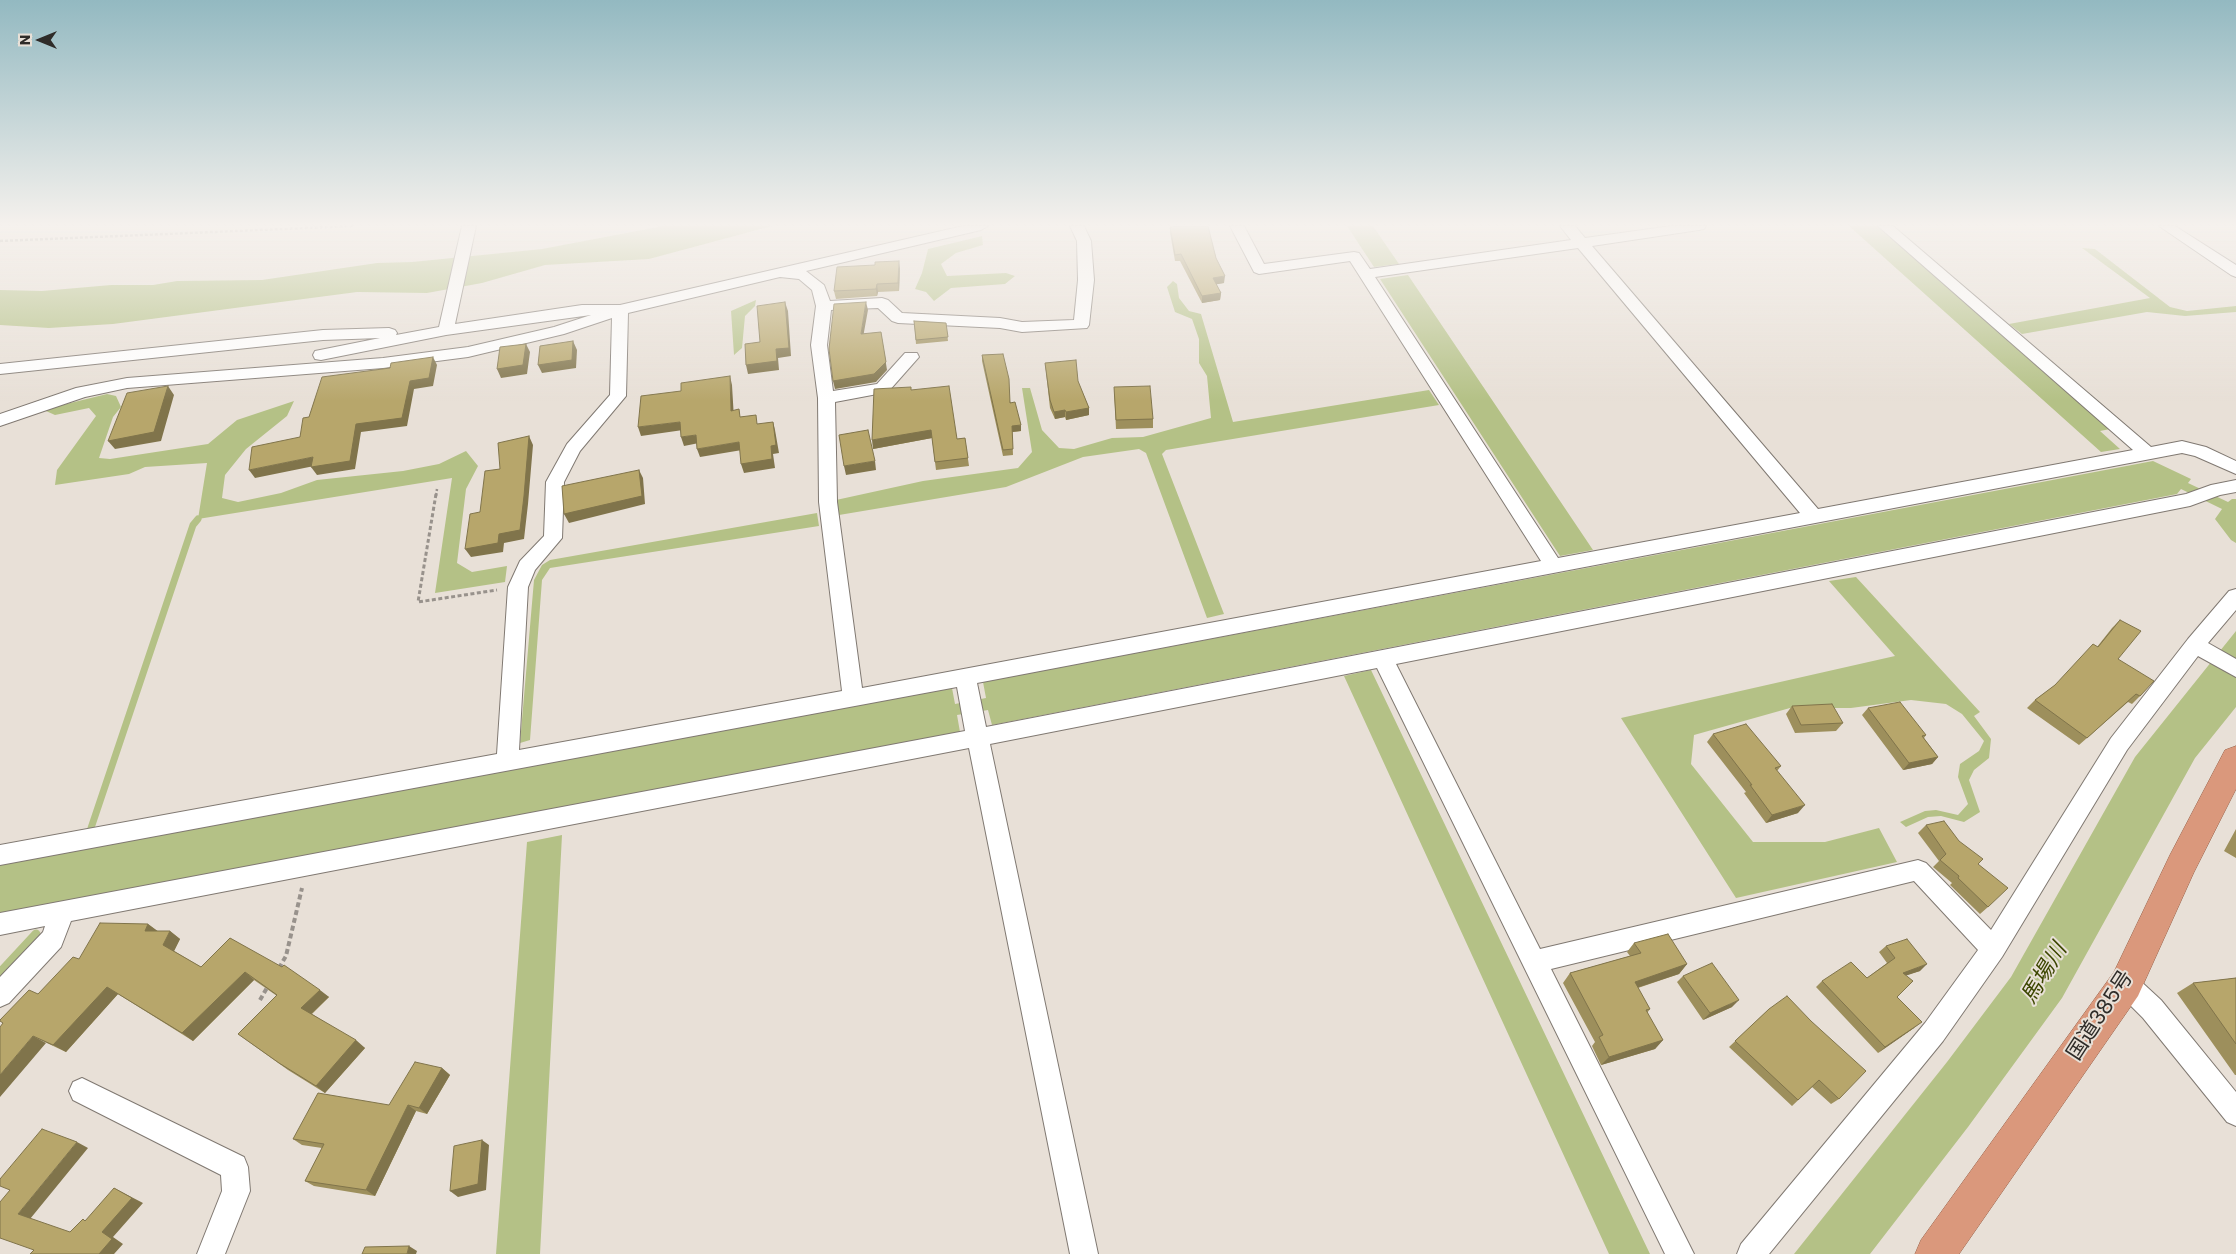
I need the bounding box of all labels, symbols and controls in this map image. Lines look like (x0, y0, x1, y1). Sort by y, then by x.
north arrow (15, 15, 65, 65)
text: N (15, 35, 35, 45)
water label: 馬場川 (2017, 939, 2073, 1009)
street label: 国道385号 (2063, 966, 2139, 1066)

